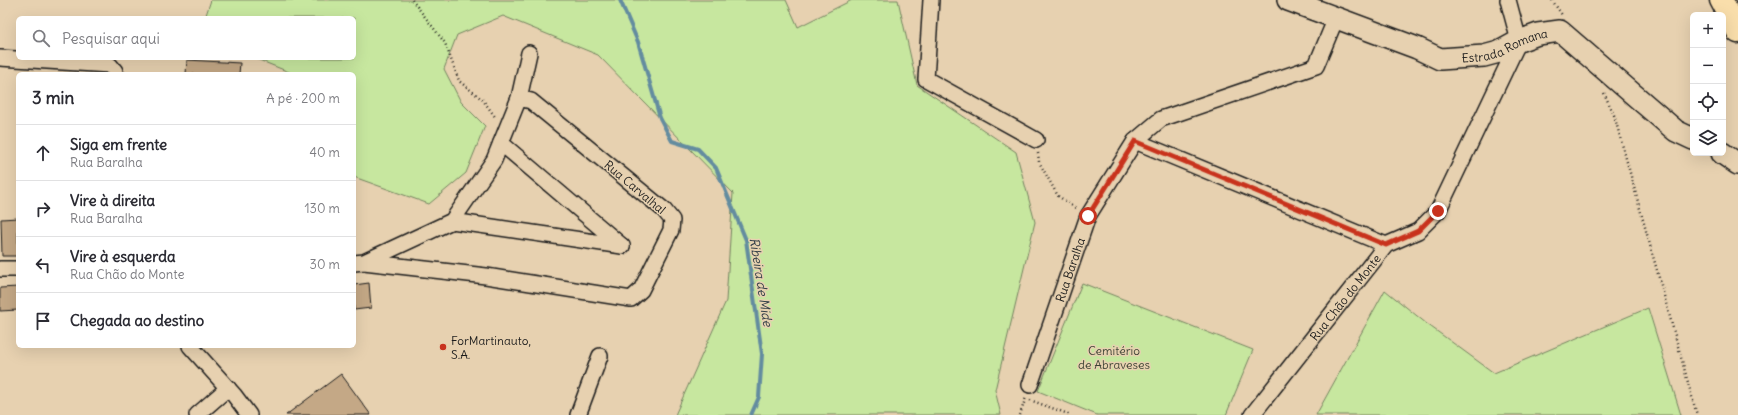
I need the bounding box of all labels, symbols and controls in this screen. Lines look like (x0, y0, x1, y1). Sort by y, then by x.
map controls (1690, 12, 1726, 156)
button: + (1690, 12, 1726, 48)
search box (16, 16, 356, 60)
street label: Estrada Romana (1461, 25, 1548, 65)
icon: search (30, 27, 52, 49)
text: Pesquisar aqui (62, 29, 160, 48)
button: − (1690, 48, 1726, 84)
button: locate (1690, 84, 1726, 120)
text: 3 min (32, 87, 74, 109)
text: A pé · 200 m (266, 90, 340, 107)
button: layers (1690, 120, 1726, 156)
text: Siga em frente (70, 135, 167, 154)
icon: ahead (32, 142, 54, 164)
text: 40 m (309, 144, 340, 161)
text: Rua Baralha (70, 154, 143, 171)
street label: Rua Carvalhal (601, 157, 669, 217)
text: Vire à direita (70, 191, 155, 210)
icon: right (32, 198, 54, 220)
text: 130 m (304, 200, 340, 217)
route end (1429, 202, 1447, 220)
route start (1079, 207, 1097, 225)
text: Rua Baralha (70, 210, 143, 227)
street label: Rua Baralha (1052, 235, 1088, 304)
water label: Ribeira de Mide (746, 236, 777, 329)
text: Vire à esquerda (70, 247, 176, 266)
street label: Rua Chão do Monte (1306, 251, 1383, 343)
icon: left (32, 254, 54, 276)
text: 30 m (310, 256, 340, 273)
text: Rua Chão do Monte (70, 266, 185, 283)
icon: arrive (32, 310, 54, 332)
text: Chegada ao destino (70, 311, 204, 330)
place label: ForMartinauto, S.A. (451, 333, 531, 362)
marker: ForMartinauto, S.A. (438, 342, 448, 352)
park label: Cemitério de Abraveses (1078, 343, 1150, 372)

